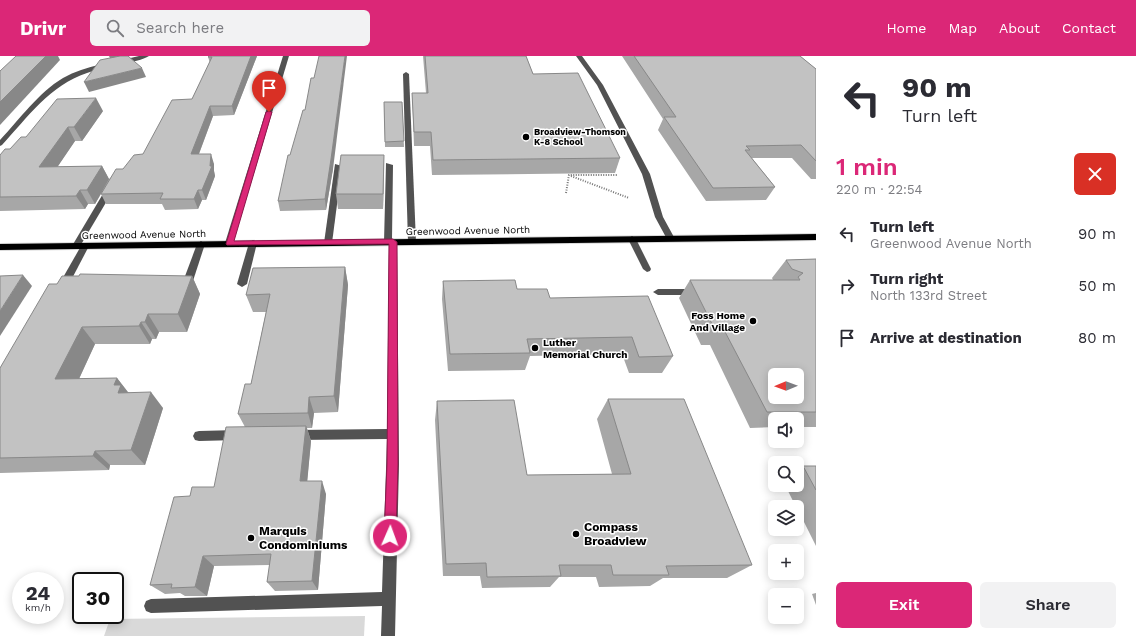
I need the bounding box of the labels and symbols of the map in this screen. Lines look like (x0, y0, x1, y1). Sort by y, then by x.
pin (252, 71, 286, 112)
place label: Broadview-Thomson K-8 School (534, 127, 626, 147)
marker: Broadview-Thomson K-8 School (521, 132, 531, 142)
street label: Greenwood Avenue North (406, 224, 530, 237)
street label: Greenwood Avenue North (82, 228, 206, 241)
place label: Foss Home And Village (690, 310, 745, 333)
marker: Foss Home And Village (748, 316, 758, 326)
place label: Luther Memorial Church (543, 337, 628, 360)
marker: Luther Memorial Church (530, 343, 540, 353)
north arrow (768, 368, 804, 404)
position arrow (369, 515, 411, 557)
place label: Compass Broadview (584, 520, 647, 548)
place label: Marquis Condominiums (259, 524, 348, 552)
marker: Compass Broadview (571, 529, 581, 539)
marker: Marquis Condominiums (246, 533, 256, 543)
speed limit sign: 30 (72, 572, 124, 624)

